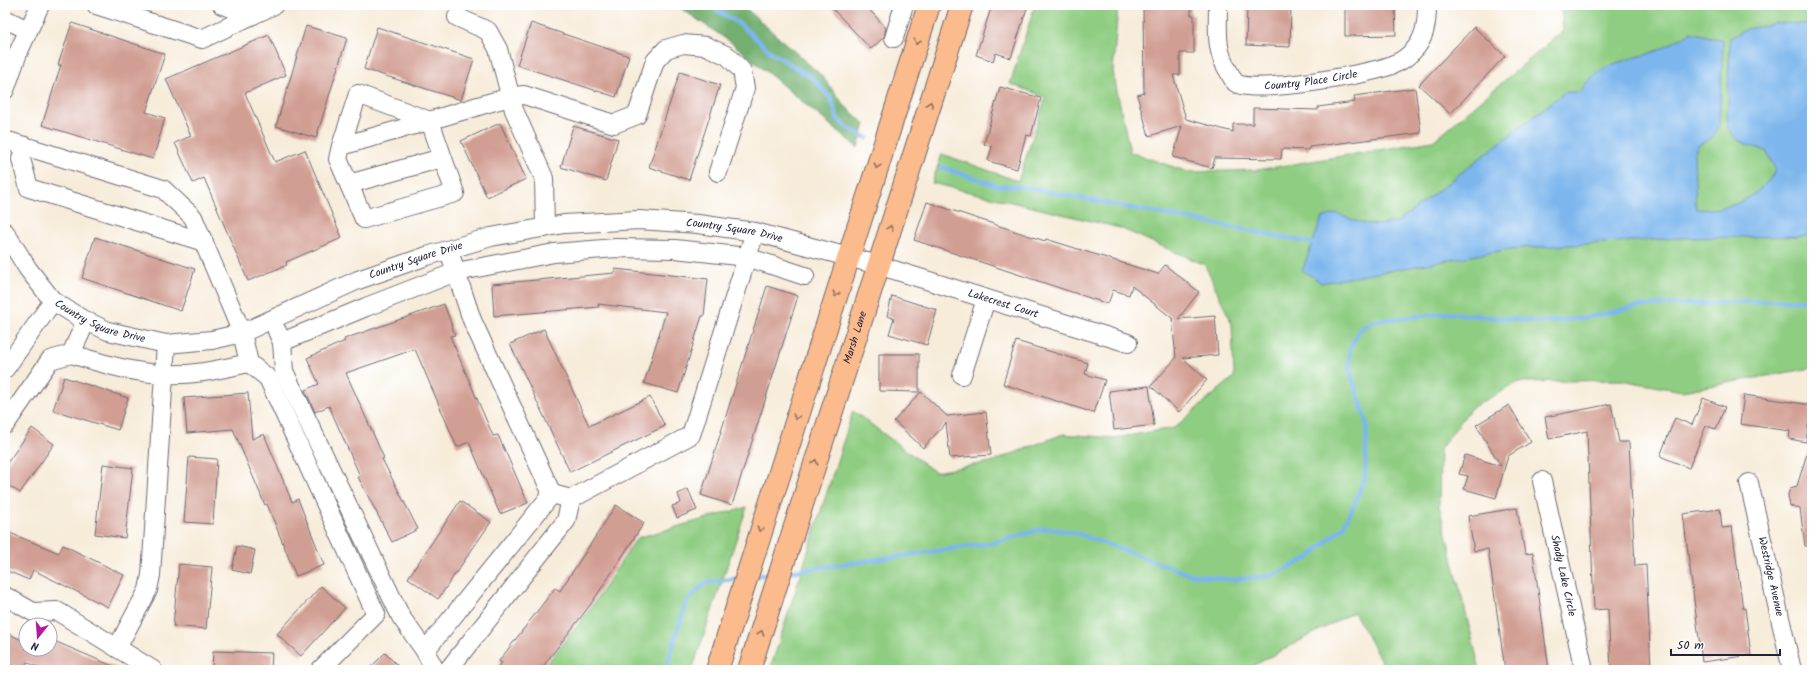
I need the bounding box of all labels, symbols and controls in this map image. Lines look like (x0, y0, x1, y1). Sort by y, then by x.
one-way arrow (913, 38, 922, 45)
street label: Country Place Circle (1264, 65, 1359, 96)
one-way arrow (925, 101, 934, 108)
one-way arrow (873, 162, 882, 169)
street label: Country Square Drive (685, 214, 785, 248)
one-way arrow (885, 224, 894, 231)
street label: Country Square Drive (367, 237, 465, 284)
street label: Lakecrest Court (966, 285, 1041, 324)
one-way arrow (833, 290, 841, 297)
street label: Country Square Drive (51, 295, 147, 348)
street label: Marsh Lane (839, 309, 872, 366)
one-way arrow (792, 414, 801, 421)
one-way arrow (810, 459, 819, 466)
one-way arrow (757, 526, 765, 533)
street label: Shady Lake Circle (1545, 533, 1581, 618)
street label: Westridge Avenue (1753, 535, 1788, 618)
north arrow (18, 617, 58, 657)
one-way arrow (756, 629, 765, 636)
scale bar (1671, 631, 1780, 657)
text: N (29, 636, 41, 655)
text: 50 m (1677, 636, 1704, 655)

